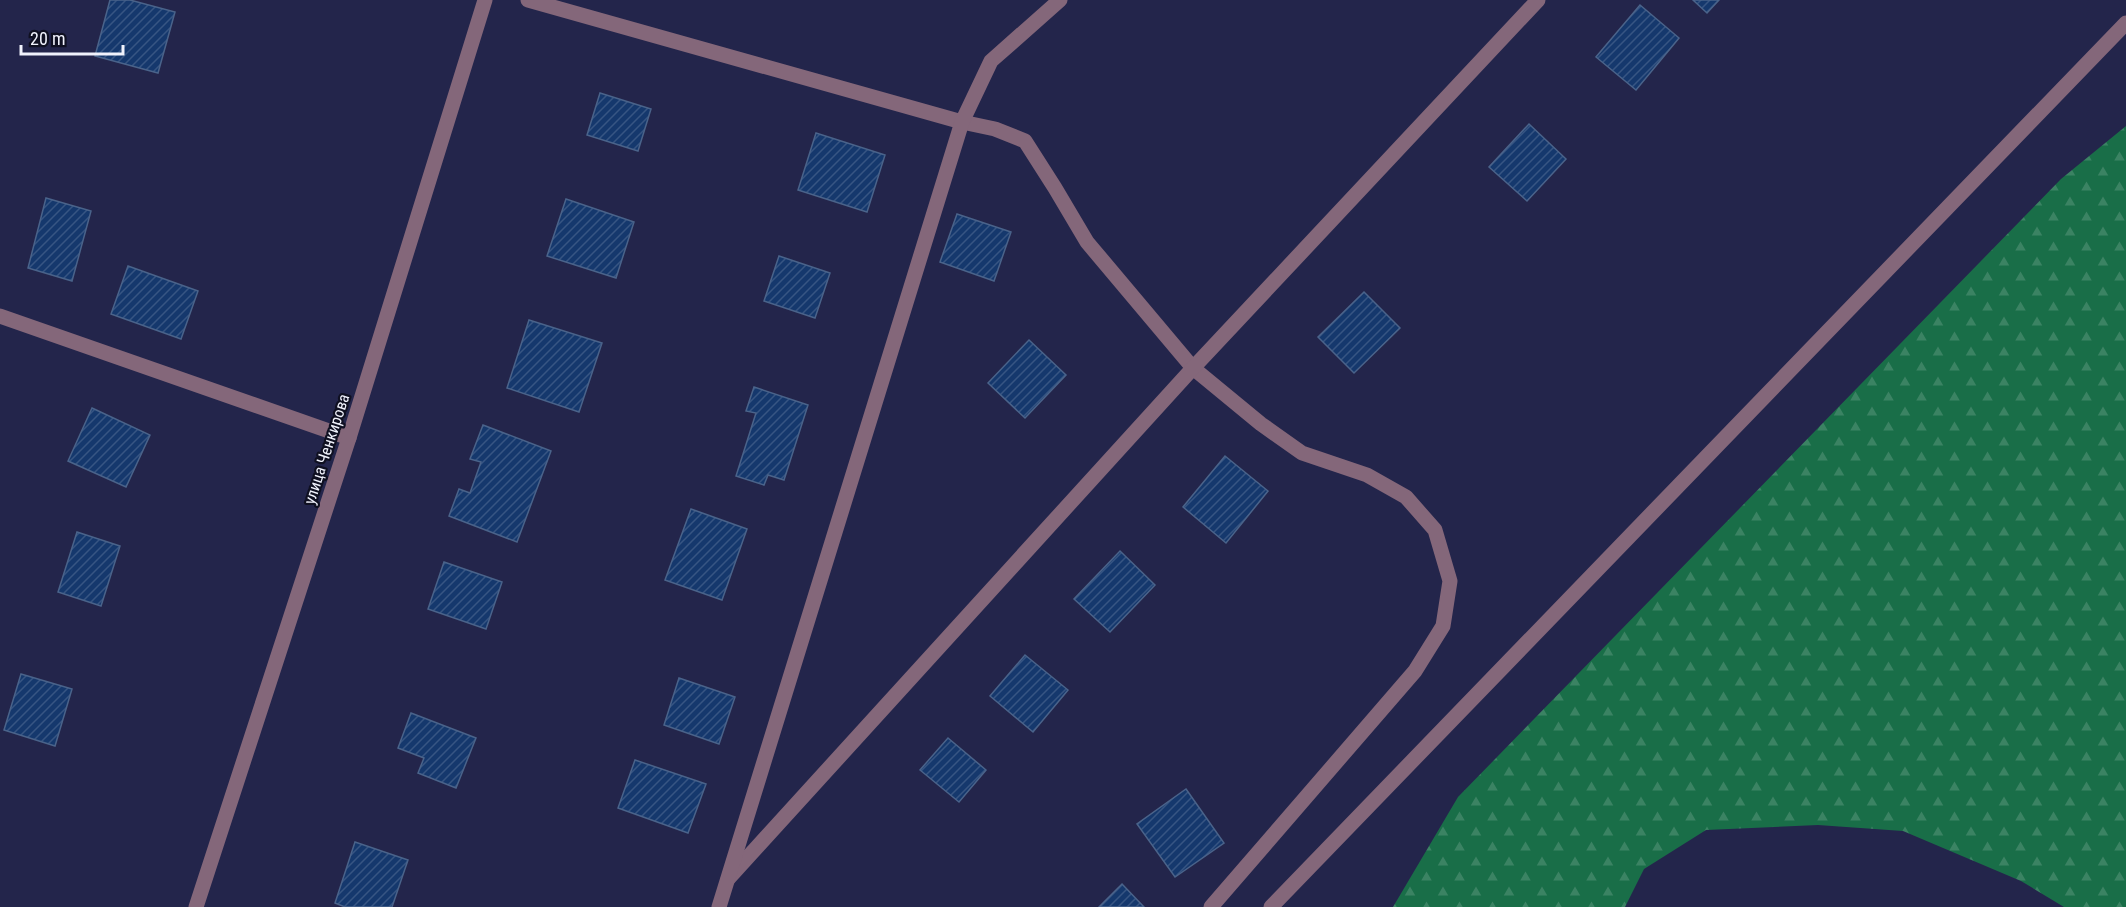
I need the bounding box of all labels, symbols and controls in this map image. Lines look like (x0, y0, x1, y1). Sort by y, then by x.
scale bar (21, 18, 123, 56)
text: 20 m (30, 28, 65, 49)
street label: улица Ченкирова (300, 391, 353, 507)

